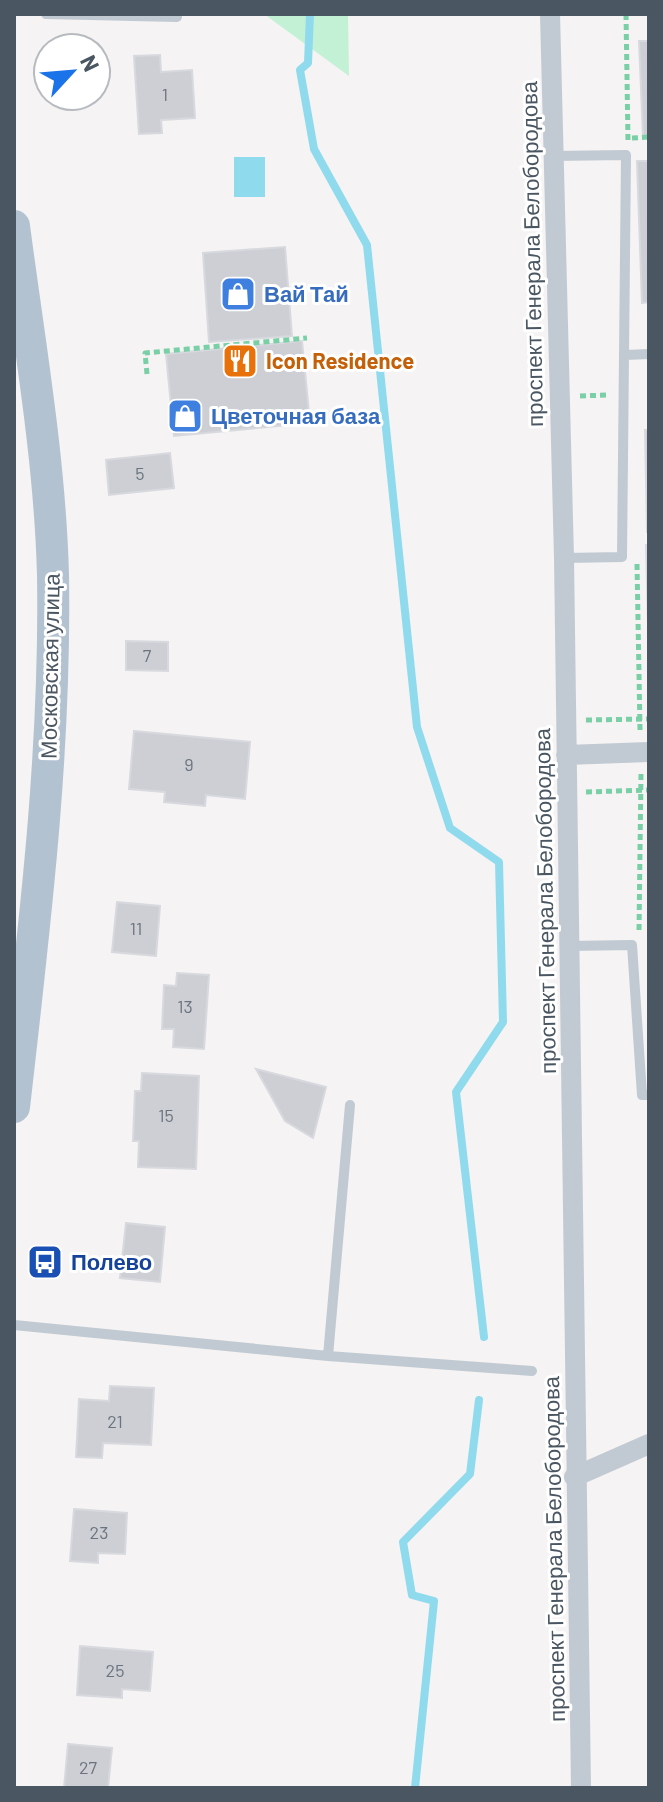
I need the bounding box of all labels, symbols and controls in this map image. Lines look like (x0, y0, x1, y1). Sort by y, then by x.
north arrow (32, 32, 112, 112)
text: N (76, 51, 106, 75)
street label: проспект Генерала Белобородова (515, 80, 548, 427)
house number: 1 (162, 83, 168, 105)
shop icon: Вай Тай (219, 275, 257, 313)
place label: Вай Тай (264, 280, 349, 306)
restaurant icon: Icon Residence (221, 342, 259, 380)
place label: Icon Residence (266, 347, 414, 373)
shop icon: Цветочная база (166, 397, 204, 435)
place label: Цветочная база (211, 402, 381, 429)
house number: 5 (135, 462, 145, 484)
street label: Московская улица (34, 572, 65, 759)
house number: 7 (143, 644, 152, 666)
street label: проспект Генерала Белобородова (528, 727, 561, 1074)
house number: 9 (184, 753, 194, 775)
house number: 11 (130, 917, 142, 939)
house number: 13 (177, 995, 193, 1017)
house number: 15 (158, 1104, 174, 1126)
bus stop icon: Полево (26, 1243, 64, 1281)
place label: Полево (71, 1248, 152, 1274)
street label: проспект Генерала Белобородова (537, 1375, 570, 1722)
house number: 21 (107, 1410, 123, 1432)
house number: 23 (90, 1521, 108, 1543)
house number: 25 (106, 1659, 124, 1681)
house number: 27 (79, 1756, 98, 1778)

